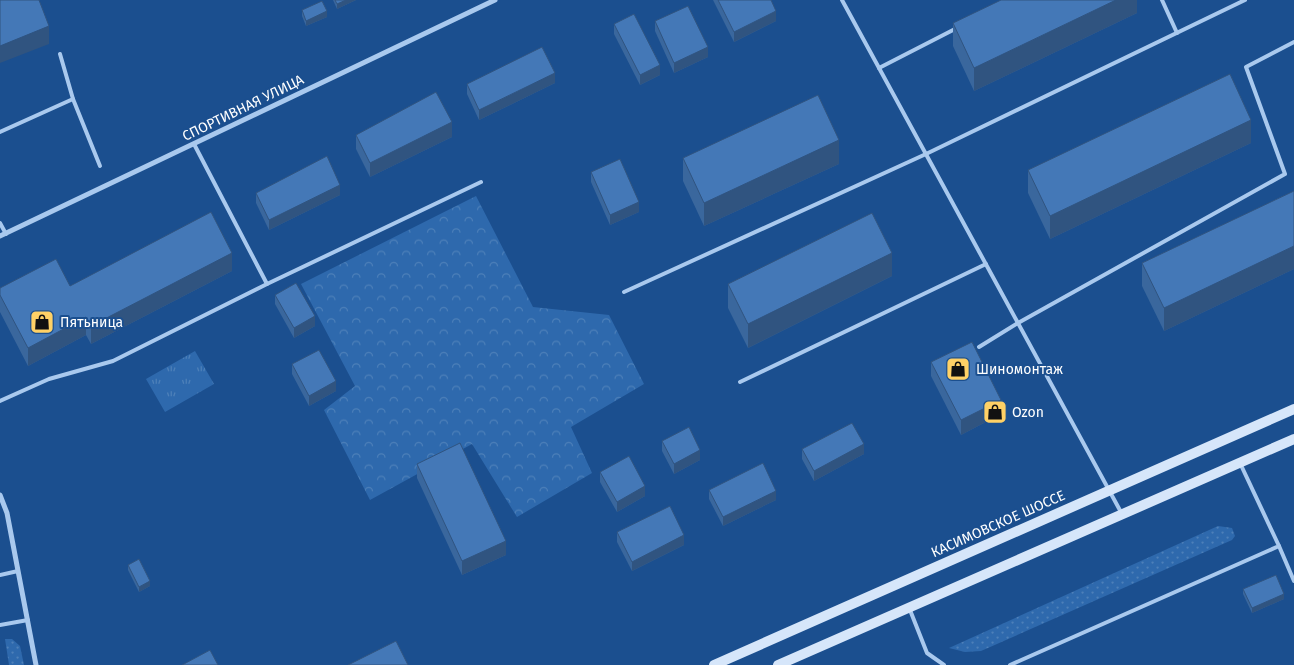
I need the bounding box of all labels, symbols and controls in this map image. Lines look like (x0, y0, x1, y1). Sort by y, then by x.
street label: СПОРТИВНАЯ УЛИЦА (179, 71, 307, 145)
shop icon: Пятьница (29, 309, 55, 335)
place label: Пятьница (60, 314, 123, 331)
shop icon: Шиномонтаж (945, 356, 971, 382)
place label: Шиномонтаж (976, 361, 1063, 378)
shop icon: Ozon (982, 399, 1008, 425)
place label: Ozon (1012, 404, 1044, 421)
street label: КАСИМОВСКОЕ ШОССЕ (928, 487, 1068, 561)

